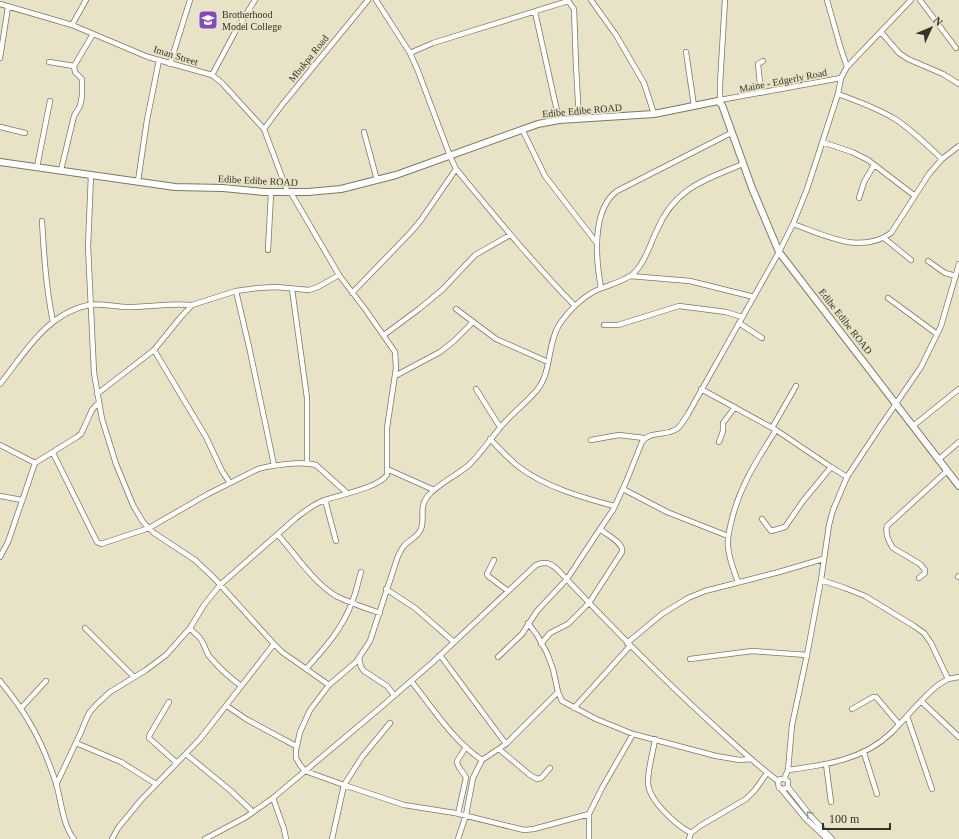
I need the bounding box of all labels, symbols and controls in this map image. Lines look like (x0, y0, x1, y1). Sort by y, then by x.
north arrow (911, 8, 951, 48)
school or university icon: Brotherhood Model College (197, 9, 219, 31)
place label: Brotherhood Model College (222, 9, 282, 32)
text: N (931, 14, 945, 28)
street label: Mbukpa Road (286, 33, 331, 84)
street label: Iman Street (152, 43, 200, 68)
street label: Maine - Edgerly Road (738, 67, 828, 94)
street label: Edibe Edibe ROAD (542, 102, 622, 119)
street label: Edibe Edibe ROAD (218, 173, 298, 188)
street label: Edibe Edibe ROAD (817, 286, 875, 356)
scale bar (823, 805, 890, 831)
one-way arrow (807, 811, 814, 818)
text: 100 m (829, 812, 860, 826)

